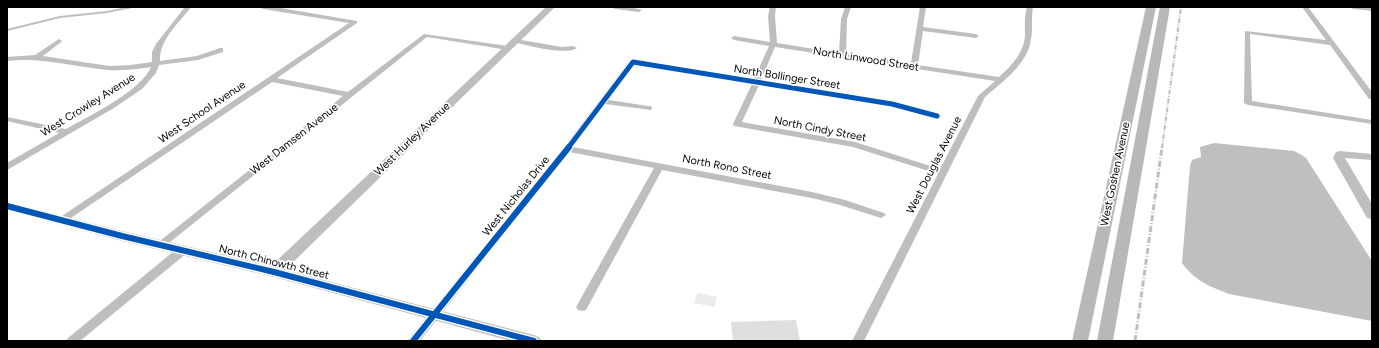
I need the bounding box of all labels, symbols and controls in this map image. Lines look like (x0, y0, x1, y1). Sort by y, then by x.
street label: North Linwood Street (812, 44, 920, 74)
street label: North Bollinger Street (733, 62, 841, 92)
street label: West Crowley Avenue (39, 71, 137, 139)
street label: West School Avenue (156, 78, 248, 146)
street label: West Hurley Avenue (371, 100, 453, 178)
street label: West Damsen Avenue (248, 101, 340, 177)
street label: North Cindy Street (773, 114, 867, 144)
street label: West Douglas Avenue (904, 114, 964, 216)
street label: West Goshen Avenue (1098, 121, 1132, 227)
street label: North Rono Street (681, 152, 773, 182)
street label: West Nicholas Drive (480, 153, 552, 239)
street label: North Chinowth Street (218, 242, 330, 282)

